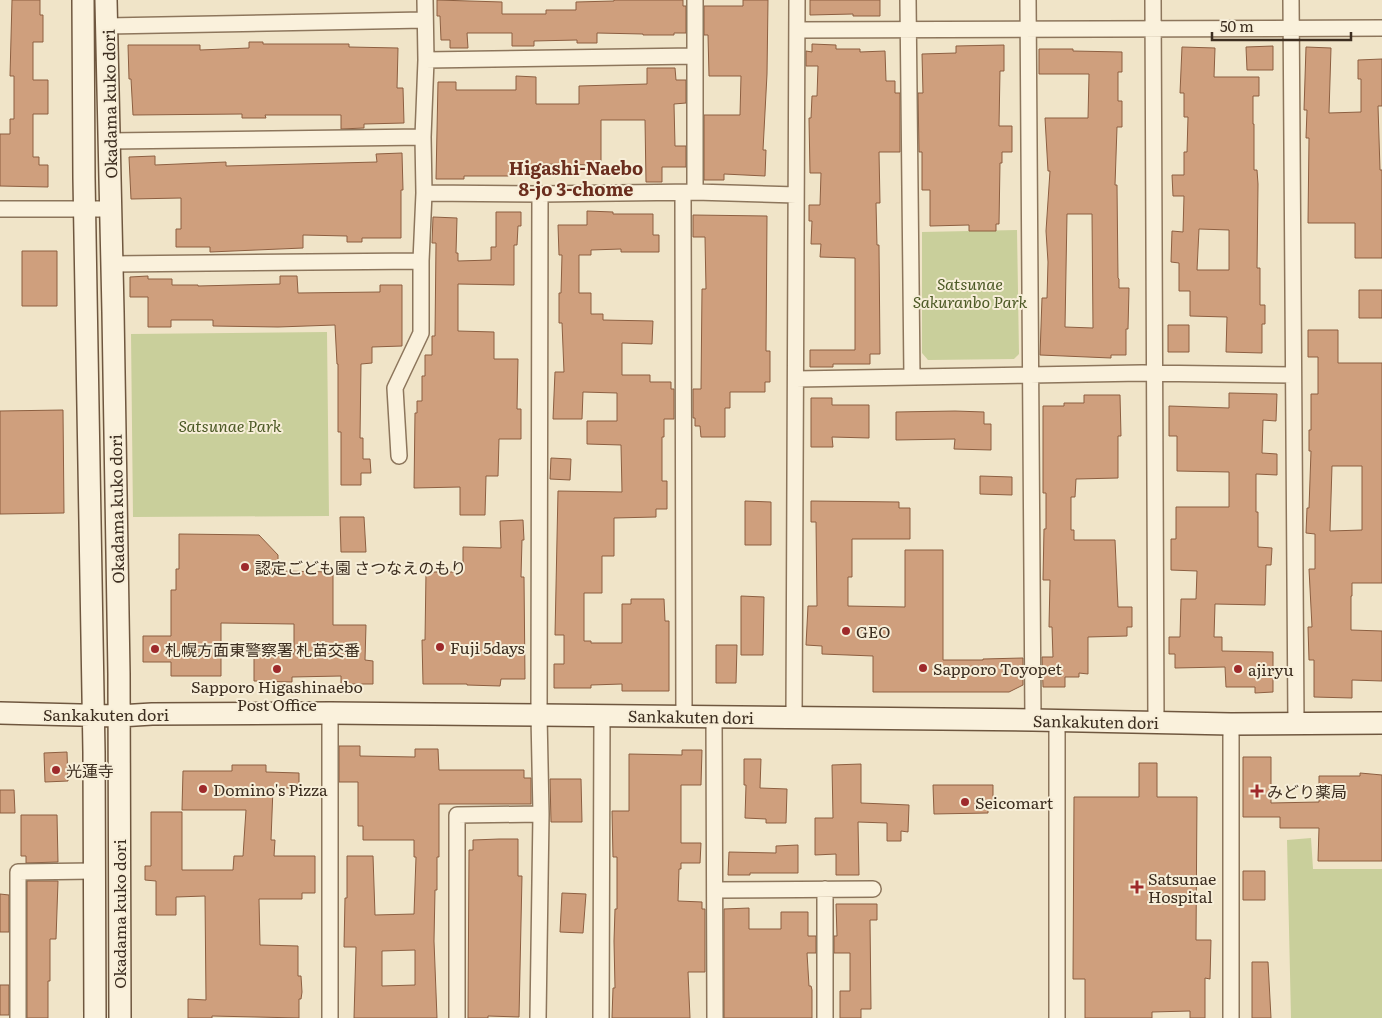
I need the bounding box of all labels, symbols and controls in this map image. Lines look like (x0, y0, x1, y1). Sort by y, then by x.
scale bar (1212, 10, 1351, 42)
text: 50 m (1220, 14, 1254, 37)
street label: Okadama kuko dori (96, 29, 122, 179)
district label: Higashi-Naebo 8-jo 3-chome (509, 154, 643, 202)
park label: Satsunae Sakuranbo Park (913, 271, 1027, 313)
park label: Satsunae Park (179, 413, 282, 437)
street label: Okadama kuko dori (103, 434, 129, 584)
place label: 認定ごども園 さつなえのもり (255, 555, 466, 579)
marker: 認定ごども園 さつなえのもり (239, 561, 251, 573)
place label: GEO (856, 619, 890, 643)
marker: GEO (840, 625, 852, 637)
place label: Fuji 5days (450, 635, 525, 659)
place label: 札幌方面東警察署 札苗交番 (165, 637, 360, 661)
marker: Fuji 5days (434, 641, 446, 653)
marker: 札幌方面東警察署 札苗交番 (149, 643, 161, 655)
place label: Sapporo Toyopet (933, 656, 1062, 680)
place label: ajiryu (1248, 657, 1294, 681)
marker: Sapporo Toyopet (917, 662, 929, 674)
marker: Sapporo Higashinaebo Post Office (271, 663, 283, 675)
marker: ajiryu (1232, 663, 1244, 675)
place label: Sapporo Higashinaebo Post Office (191, 674, 363, 716)
street label: Sankakuten dori (43, 702, 169, 726)
street label: Sankakuten dori (628, 703, 754, 729)
street label: Sankakuten dori (1033, 708, 1159, 734)
place label: 光蓮寺 (66, 758, 114, 782)
marker: 光蓮寺 (50, 764, 62, 776)
place label: Domino's Pizza (213, 777, 328, 801)
place label: みどり薬局 (1267, 779, 1347, 803)
marker: Domino's Pizza (197, 783, 209, 795)
marker: みどり薬局 (1251, 785, 1263, 797)
place label: Seicomart (975, 790, 1054, 814)
marker: Seicomart (959, 796, 971, 808)
street label: Okadama kuko dori (107, 839, 131, 989)
place label: Satsunae Hospital (1148, 866, 1216, 908)
marker: Satsunae Hospital (1130, 880, 1144, 894)

